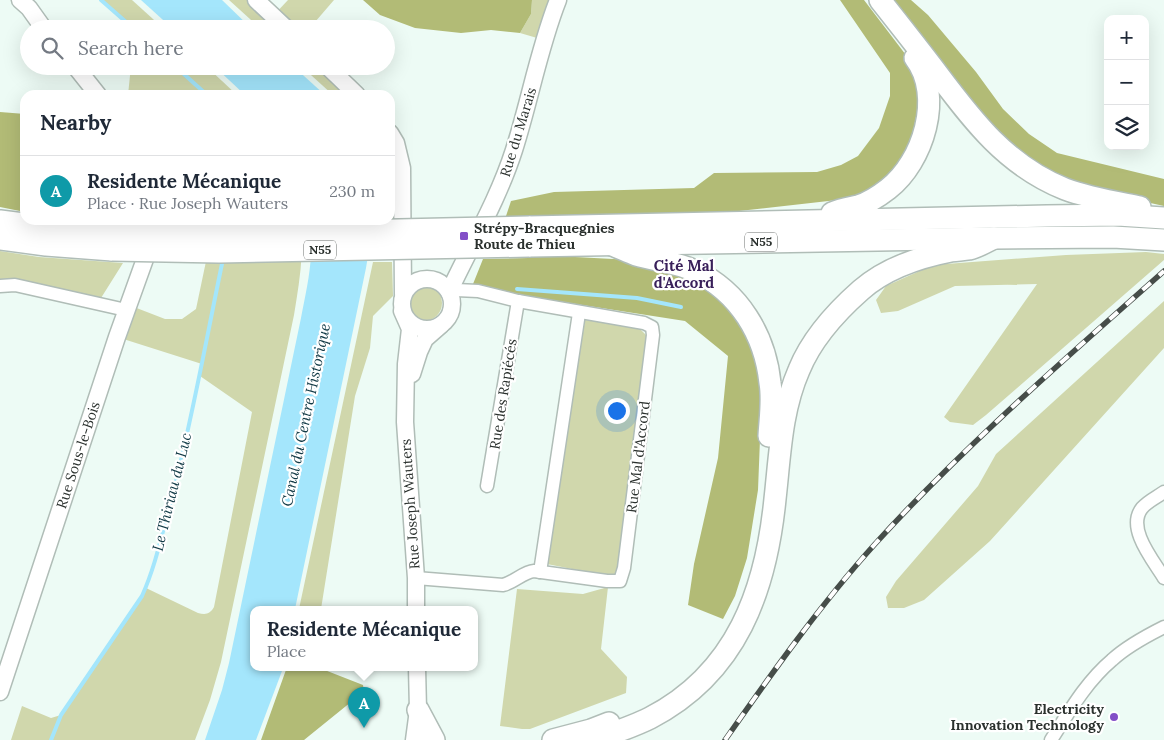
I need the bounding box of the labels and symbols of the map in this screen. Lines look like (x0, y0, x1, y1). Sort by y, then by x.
street label: Rue du Marais (496, 85, 540, 179)
place label: Strépy-Bracquegnies Route de Thieu (474, 219, 615, 253)
marker: Strépy-Bracquegnies Route de Thieu (458, 230, 470, 242)
road number: N55 (745, 232, 777, 252)
road number: N55 (304, 240, 336, 260)
district label: Cité Mal d'Accord (654, 256, 715, 292)
water label: Canal du Centre Historique (277, 322, 334, 508)
street label: Rue des Rapiécés (485, 337, 521, 451)
your location (604, 398, 630, 424)
street label: Rue Sous-le-Bois (52, 399, 104, 511)
street label: Rue Mal d'Accord (622, 400, 654, 514)
water label: Le Thiriau du Luc (148, 431, 195, 553)
street label: Rue Joseph Wauters (396, 438, 424, 570)
pin: A (348, 687, 380, 728)
place label: Electricity Innovation Technology (950, 700, 1104, 734)
marker: Electricity Innovation Technology (1108, 711, 1120, 723)

